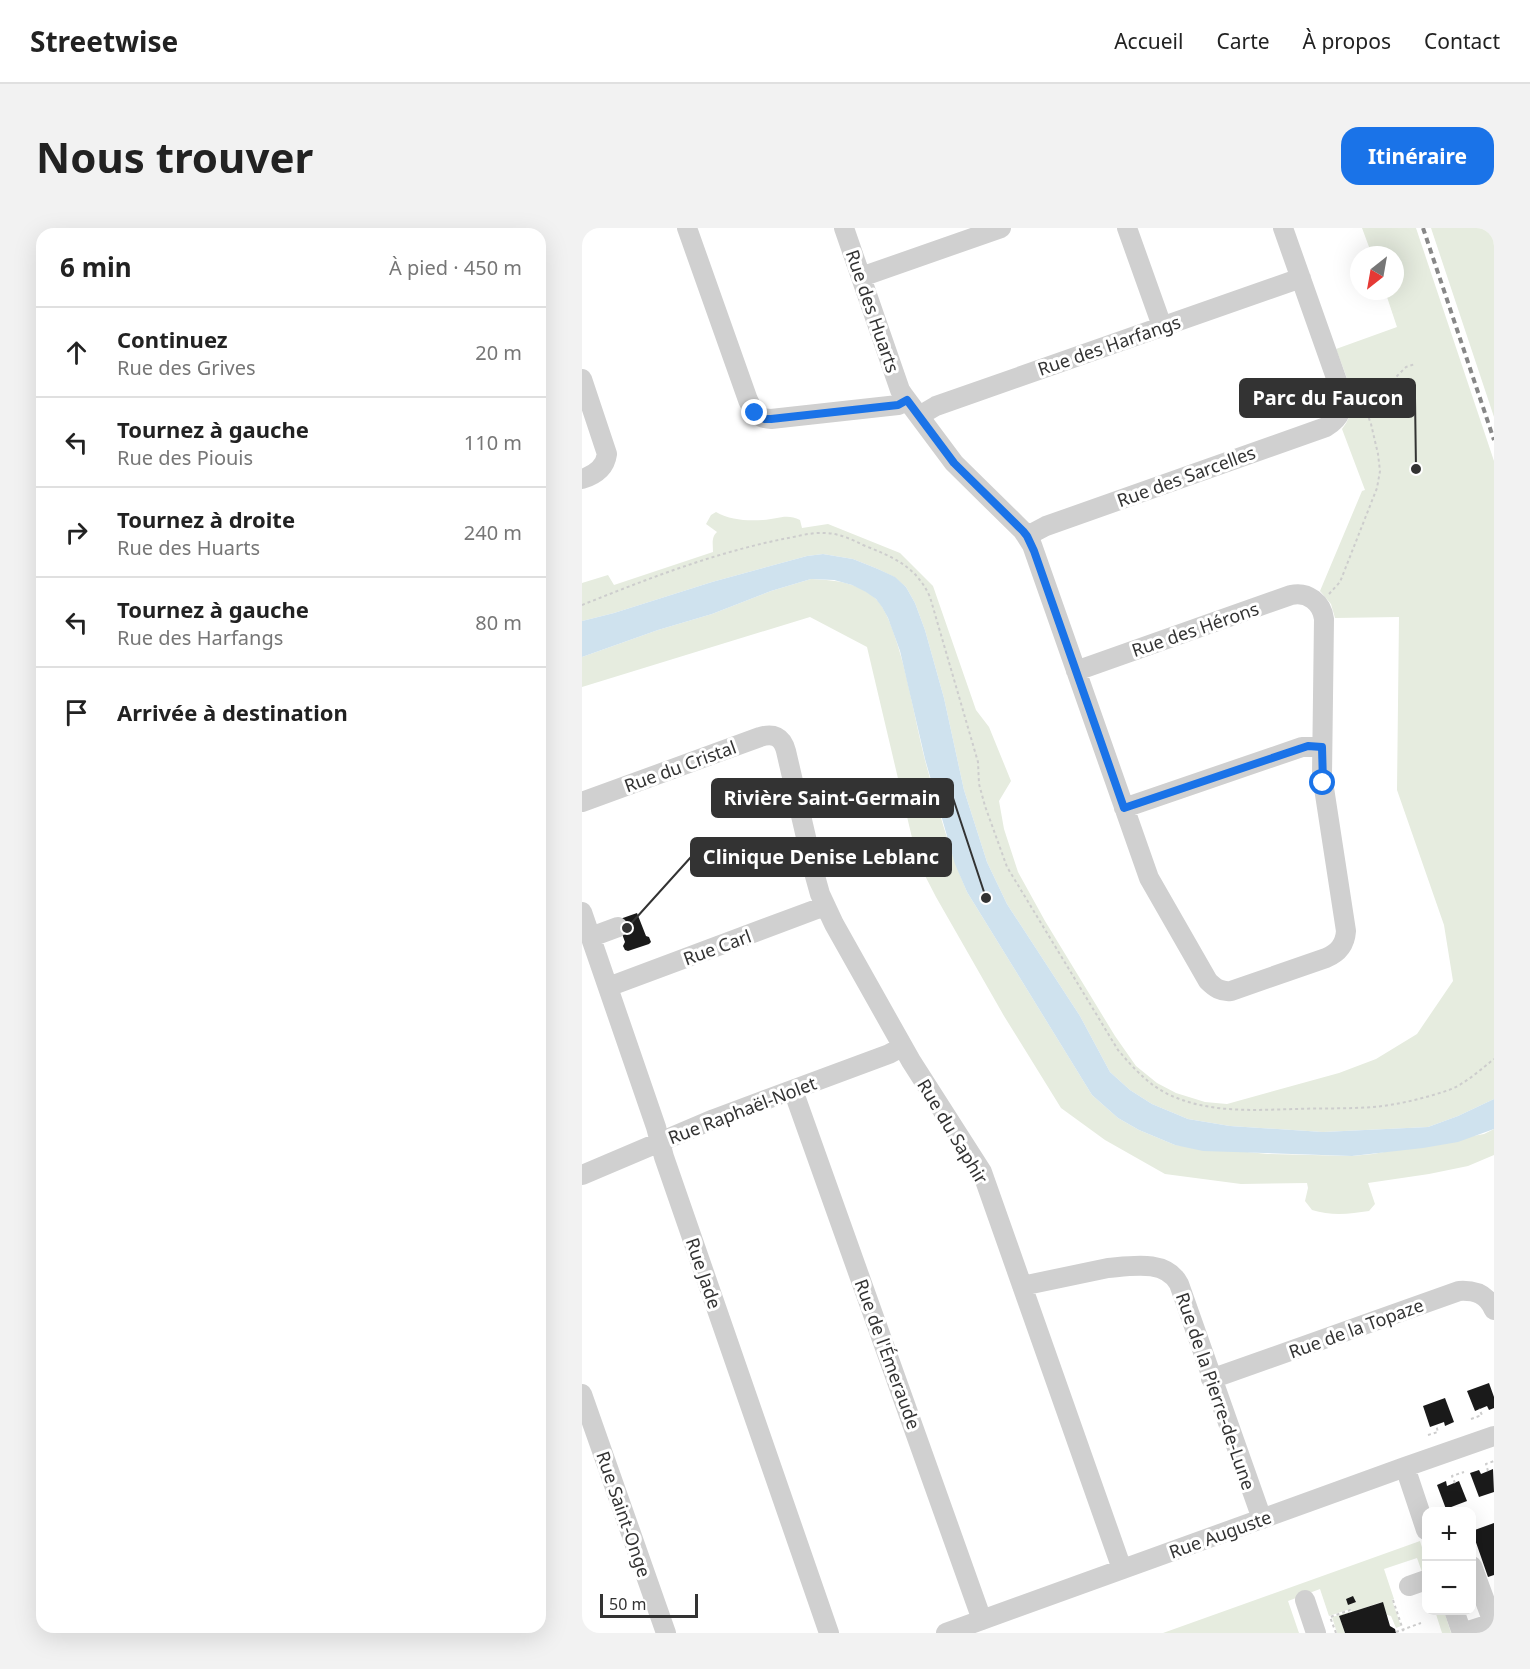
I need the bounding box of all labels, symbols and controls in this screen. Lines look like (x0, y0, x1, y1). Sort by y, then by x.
text: Streetwise (30, 22, 178, 60)
text: Accueil (1114, 27, 1183, 55)
text: Carte (1216, 27, 1270, 55)
text: À propos (1303, 27, 1391, 55)
text: Contact (1424, 27, 1500, 55)
button: Itinéraire (1341, 127, 1494, 185)
text: Nous trouver (36, 128, 313, 185)
street label: Rue des Huarts (841, 246, 905, 376)
north arrow (1350, 246, 1404, 300)
text: 6 min (60, 249, 132, 285)
text: À pied · 450 m (389, 254, 522, 281)
street label: Rue des Harfangs (1034, 309, 1184, 381)
text: Continuez (117, 324, 228, 354)
icon: ahead (60, 336, 93, 369)
text: 20 m (475, 339, 522, 366)
text: Rue des Grives (117, 354, 256, 381)
callout: Parc du Faucon (1240, 379, 1415, 417)
text: Parc du Faucon (1252, 384, 1404, 411)
route end (741, 399, 767, 425)
text: Tournez à gauche (117, 414, 309, 444)
icon: left (60, 426, 93, 459)
text: 110 m (464, 429, 522, 456)
street label: Rue des Sarcelles (1113, 440, 1259, 512)
text: Rue des Piouis (117, 444, 253, 471)
text: Tournez à droite (117, 504, 295, 534)
icon: right (60, 516, 93, 549)
text: 240 m (464, 519, 522, 546)
text: Rue des Huarts (117, 534, 260, 561)
text: Tournez à gauche (117, 594, 309, 624)
street label: Rue des Hérons (1128, 596, 1262, 662)
icon: left (60, 606, 93, 639)
text: 80 m (475, 609, 522, 636)
text: Rue des Harfangs (117, 624, 283, 651)
icon: arrive (60, 696, 93, 729)
text: Arrivée à destination (117, 697, 348, 727)
street label: Rue du Cristal (621, 735, 739, 797)
route start (1309, 769, 1335, 795)
callout: Rivière Saint-Germain (712, 779, 953, 817)
text: Rivière Saint-Germain (724, 784, 941, 811)
callout: Clinique Denise Leblanc (691, 838, 951, 876)
text: Clinique Denise Leblanc (703, 843, 939, 870)
street label: Rue Carl (680, 924, 754, 970)
street label: Rue Raphaël-Nolet (664, 1070, 820, 1149)
street label: Rue du Saphir (912, 1074, 994, 1188)
street label: Rue Jade (681, 1234, 727, 1312)
street label: Rue de l'Émeraude (850, 1276, 926, 1432)
street label: Rue de la Pierre-de-Lune (1171, 1289, 1261, 1493)
street label: Rue de la Topaze (1285, 1292, 1427, 1364)
street label: Rue Saint-Onge (591, 1448, 657, 1580)
street label: Rue Auguste (1166, 1504, 1274, 1564)
map controls (1422, 1507, 1476, 1615)
button: + (1422, 1507, 1476, 1561)
button: − (1422, 1561, 1476, 1615)
scale bar (600, 1591, 698, 1618)
text: 50 m (609, 1593, 646, 1615)

